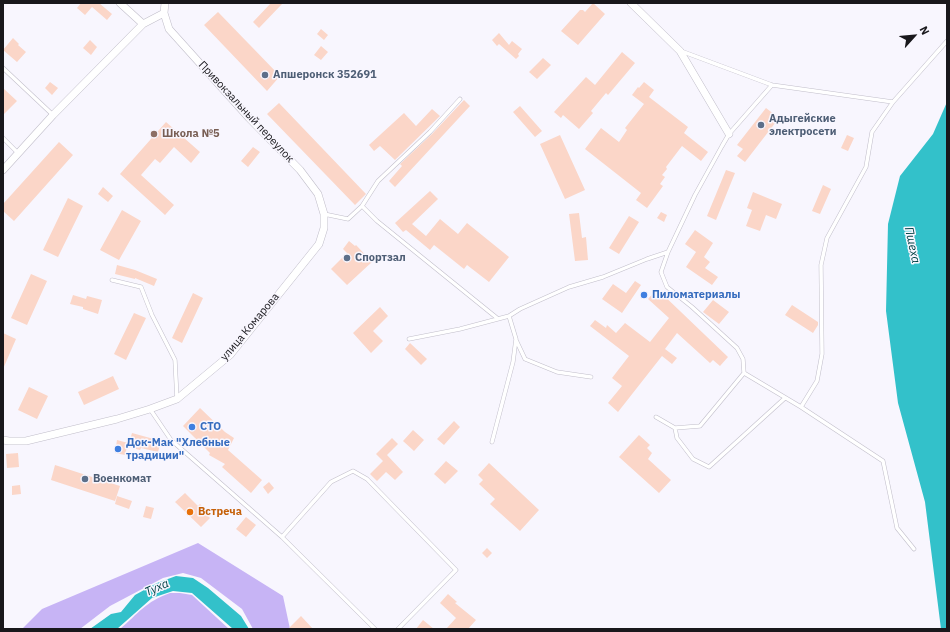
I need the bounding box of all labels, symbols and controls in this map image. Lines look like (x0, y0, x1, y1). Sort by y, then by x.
north arrow (894, 16, 934, 56)
text: N (917, 24, 933, 37)
street label: Привокзальный переулок (195, 58, 297, 166)
place label: Апшеронск 352691 (273, 68, 377, 82)
marker: Апшеронск 352691 (260, 70, 270, 80)
place label: Адыгейские электросети (769, 112, 836, 138)
marker: Адыгейские электросети (756, 120, 766, 130)
place label: Школа №5 (162, 127, 220, 141)
marker: Школа №5 (149, 129, 159, 139)
water label: Пшеха (901, 225, 923, 265)
place label: Спортзал (355, 251, 406, 265)
marker: Спортзал (342, 253, 352, 263)
place label: Пиломатериалы (652, 288, 740, 302)
street label: улица Комарова (218, 290, 282, 364)
marker: Пиломатериалы (639, 290, 649, 300)
place label: СТО (200, 420, 221, 434)
marker: СТО (187, 422, 197, 432)
place label: Док-Мак "Хлебные традиции" (126, 436, 230, 462)
marker: Док-Мак "Хлебные традиции" (113, 444, 123, 454)
place label: Военкомат (93, 472, 151, 486)
marker: Военкомат (80, 474, 90, 484)
place label: Встреча (198, 505, 242, 519)
marker: Встреча (185, 507, 195, 517)
water label: Туха (143, 576, 171, 600)

